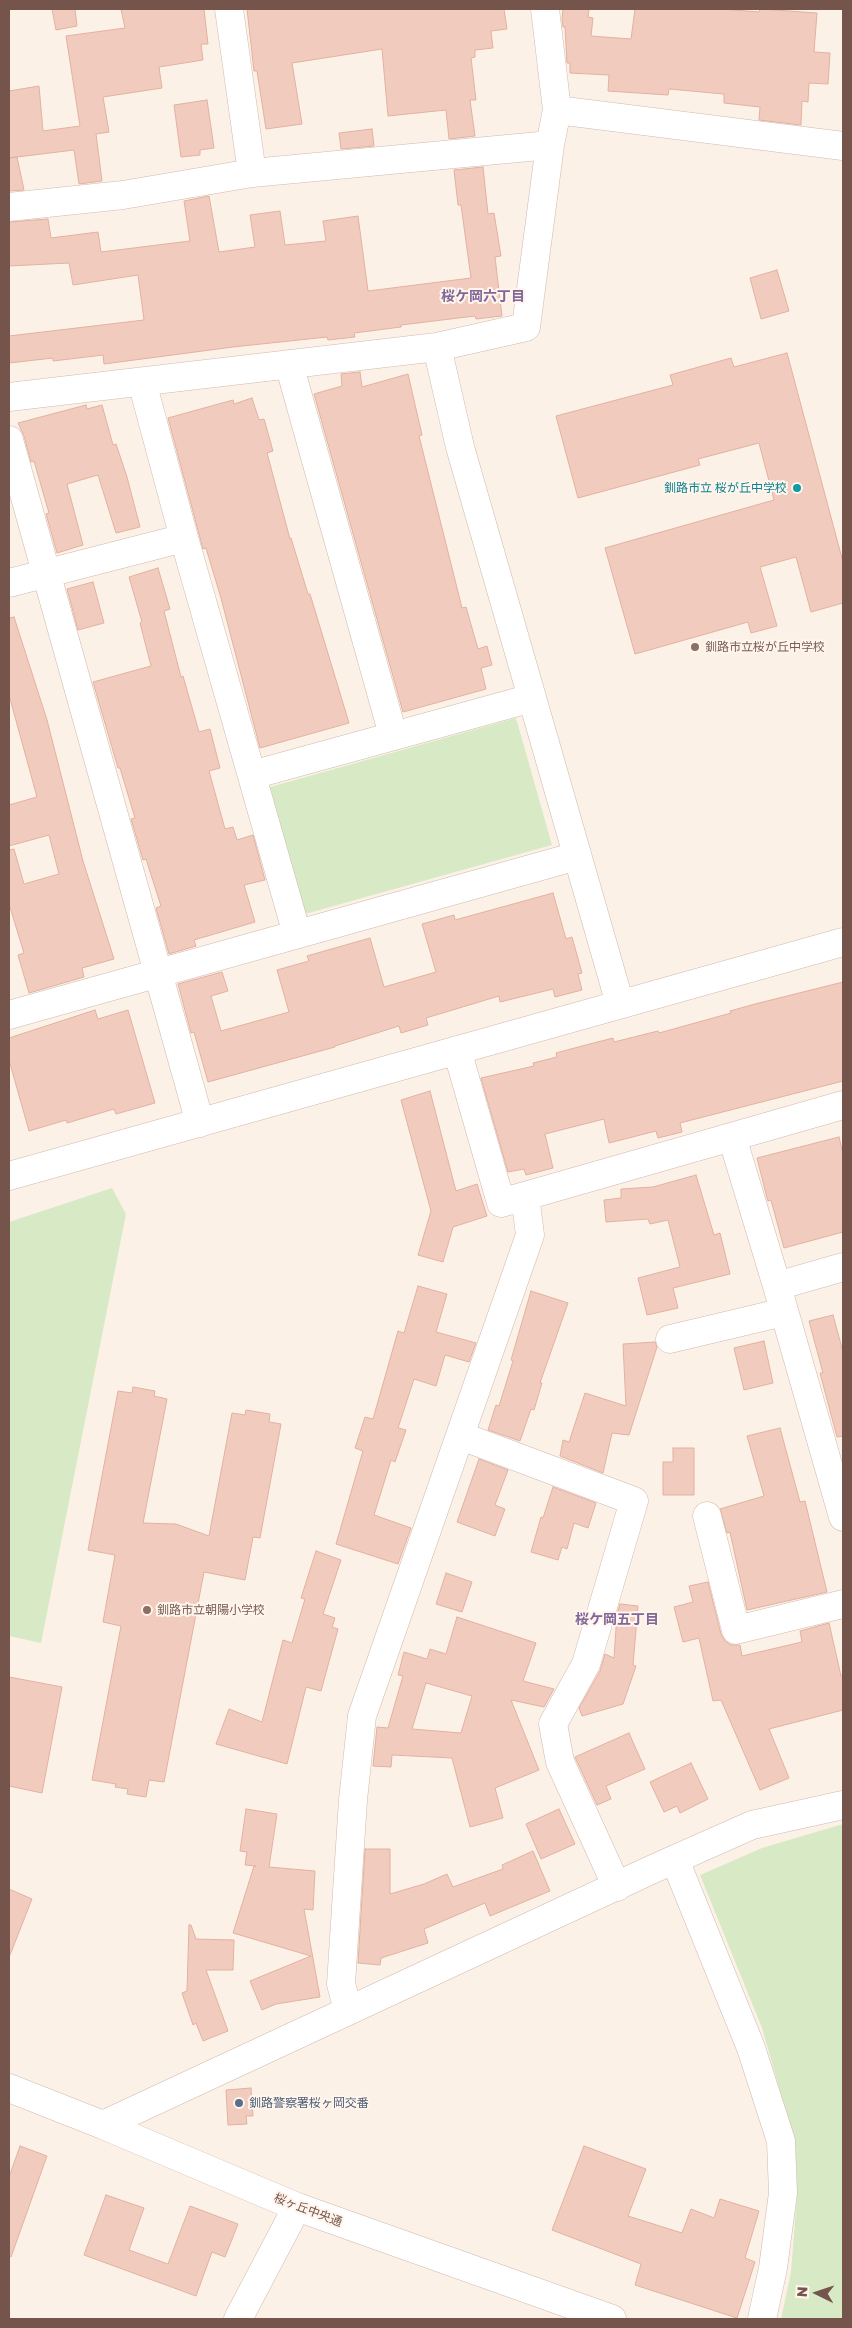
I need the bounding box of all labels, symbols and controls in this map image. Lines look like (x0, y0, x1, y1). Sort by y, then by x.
district label: 桜ケ岡六丁目 (441, 289, 525, 305)
place label: 釧路市立 桜が丘中学校 (664, 481, 787, 495)
marker: 釧路市立 桜が丘中学校 (791, 482, 803, 494)
place label: 釧路市立桜が丘中学校 (705, 640, 825, 654)
marker: 釧路市立桜が丘中学校 (689, 641, 701, 653)
place label: 釧路市立朝陽小学校 (157, 1603, 265, 1617)
marker: 釧路市立朝陽小学校 (141, 1604, 153, 1616)
district label: 桜ケ岡五丁目 (575, 1612, 659, 1628)
place label: 釧路警察署桜ヶ岡交番 (249, 2096, 369, 2110)
marker: 釧路警察署桜ヶ岡交番 (233, 2097, 245, 2109)
street label: 桜ヶ丘中央通 (272, 2190, 344, 2230)
north arrow (792, 2268, 842, 2318)
text: N (793, 2286, 810, 2298)

